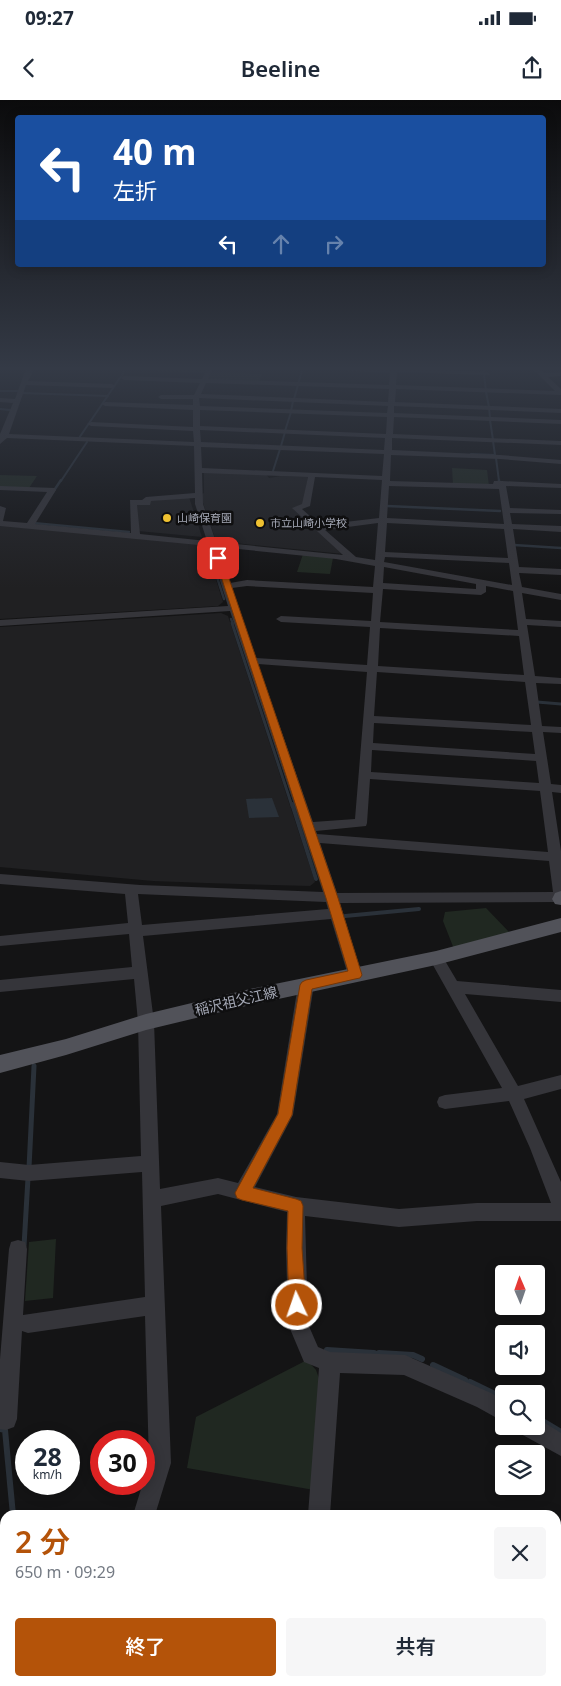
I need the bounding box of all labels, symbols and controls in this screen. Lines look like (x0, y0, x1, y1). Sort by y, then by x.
text: 09:27 (25, 5, 74, 31)
text: Beeline (241, 53, 320, 83)
icon: back (15, 54, 43, 82)
icon: share (518, 54, 546, 82)
text: 40 m (113, 128, 196, 175)
icon: left (30, 135, 95, 200)
text: 左折 (113, 175, 157, 205)
icon: left (214, 230, 242, 258)
icon: ahead (267, 230, 295, 258)
icon: right (320, 230, 348, 258)
place label: 山崎保育園 (177, 510, 232, 525)
marker: 山崎保育園 (161, 512, 173, 524)
place label: 市立山崎小学校 (270, 515, 347, 530)
marker: 市立山崎小学校 (254, 517, 266, 529)
pin (197, 537, 239, 579)
icon: arrive (204, 544, 232, 572)
street label: 稲沢祖父江線 (193, 982, 279, 1019)
north arrow (495, 1265, 545, 1315)
map controls (495, 1265, 545, 1495)
position arrow (270, 1278, 322, 1330)
button: sound (495, 1325, 545, 1375)
button: search (495, 1385, 545, 1435)
speed limit sign: 30 (90, 1430, 155, 1495)
text: 28 (33, 1439, 62, 1473)
button: layers (495, 1445, 545, 1495)
text: km/h (33, 1466, 62, 1483)
text: 2 分 (15, 1521, 70, 1562)
button: close (494, 1527, 546, 1579)
text: 650 m · 09:29 (15, 1561, 115, 1583)
button: 終了 (15, 1618, 276, 1676)
button: 共有 (286, 1618, 546, 1676)

